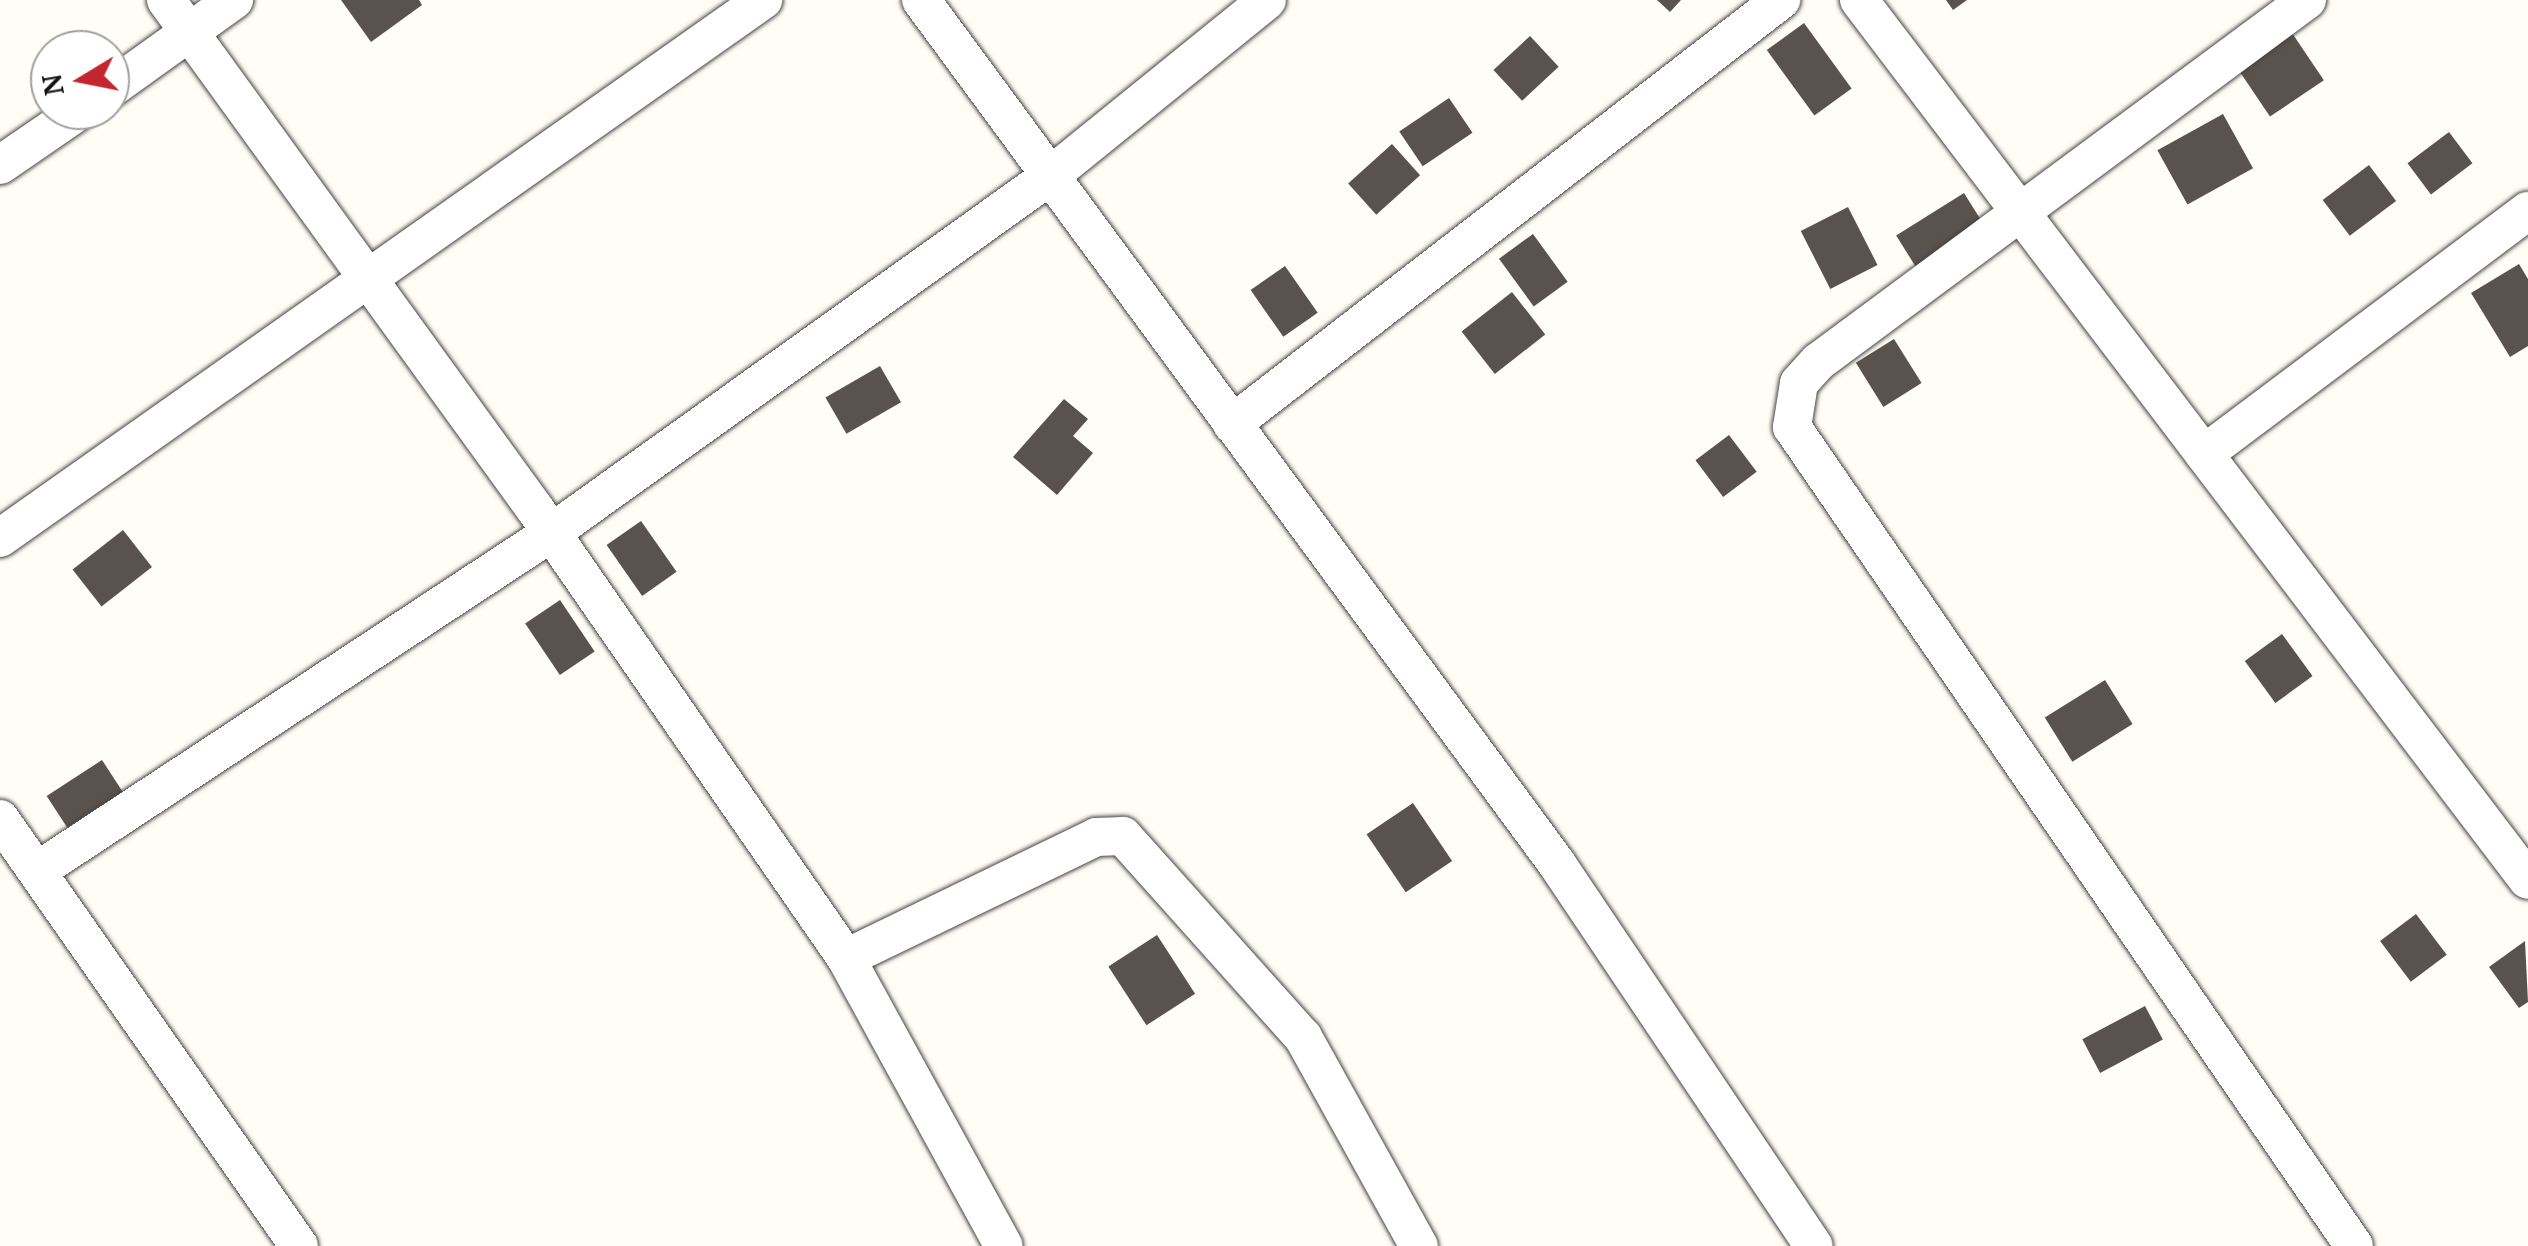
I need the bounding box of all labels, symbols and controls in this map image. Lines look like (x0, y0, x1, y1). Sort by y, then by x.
north arrow (30, 30, 130, 130)
text: N (32, 71, 72, 99)

